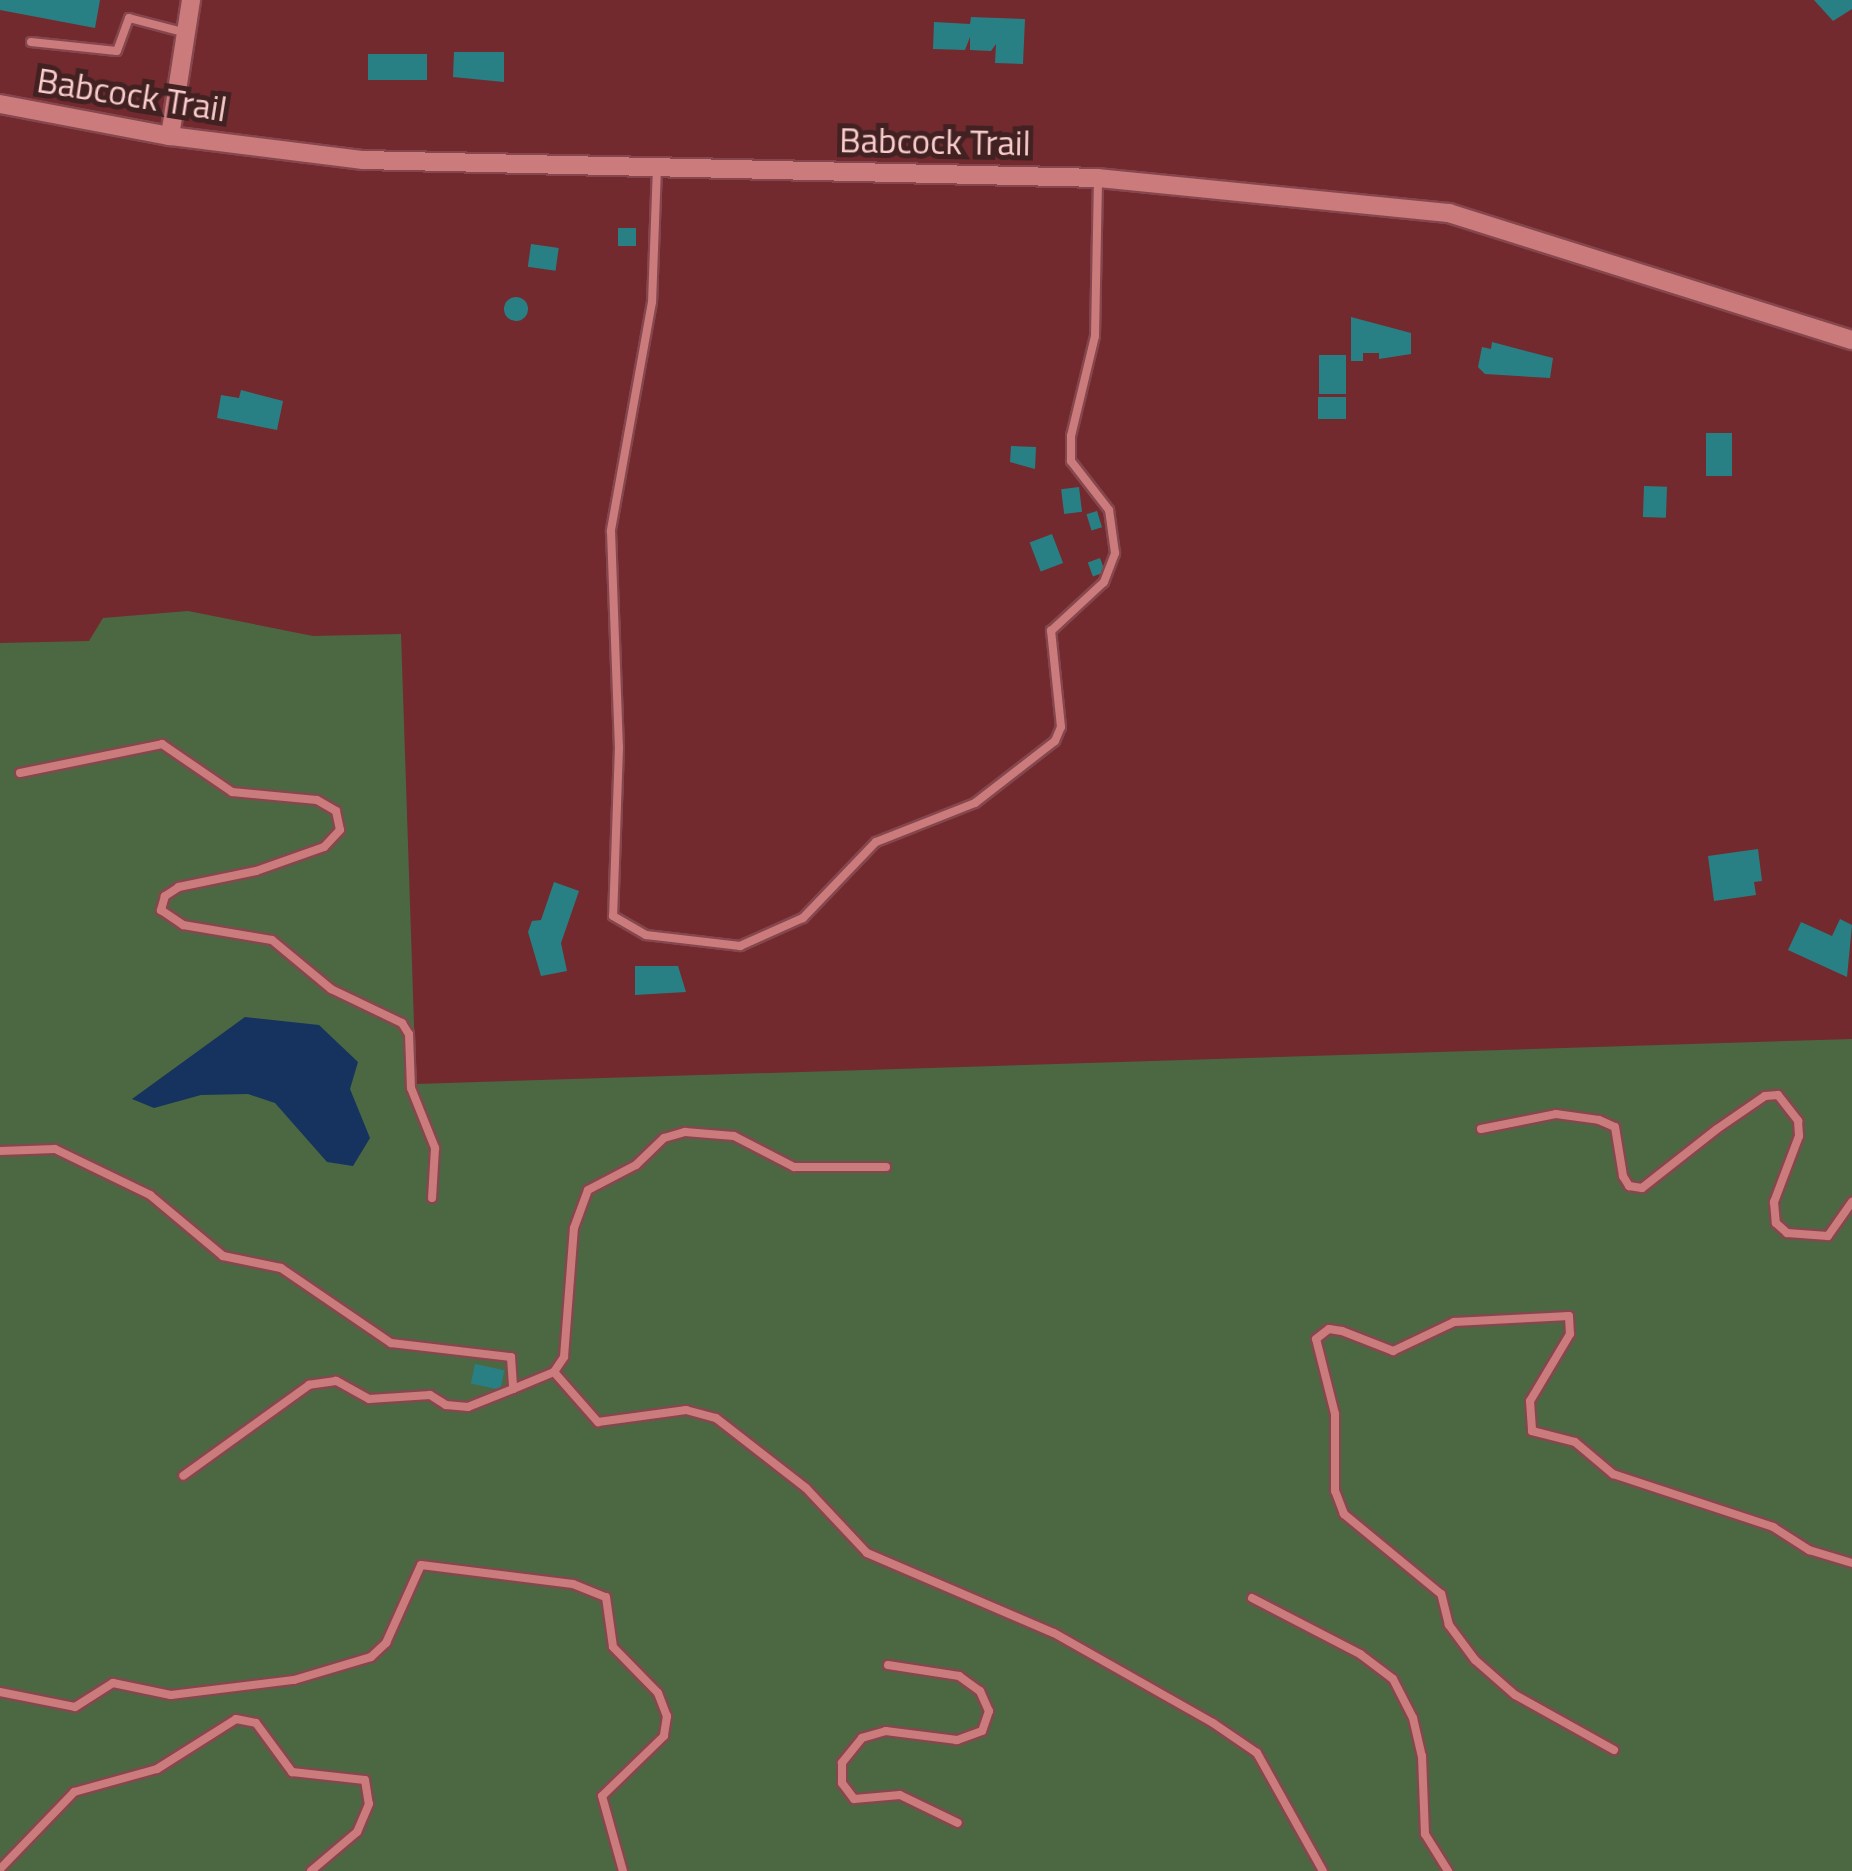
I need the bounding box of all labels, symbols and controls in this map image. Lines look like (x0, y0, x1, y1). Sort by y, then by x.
street label: Babcock Trail (34, 58, 230, 130)
street label: Babcock Trail (839, 118, 1031, 164)

